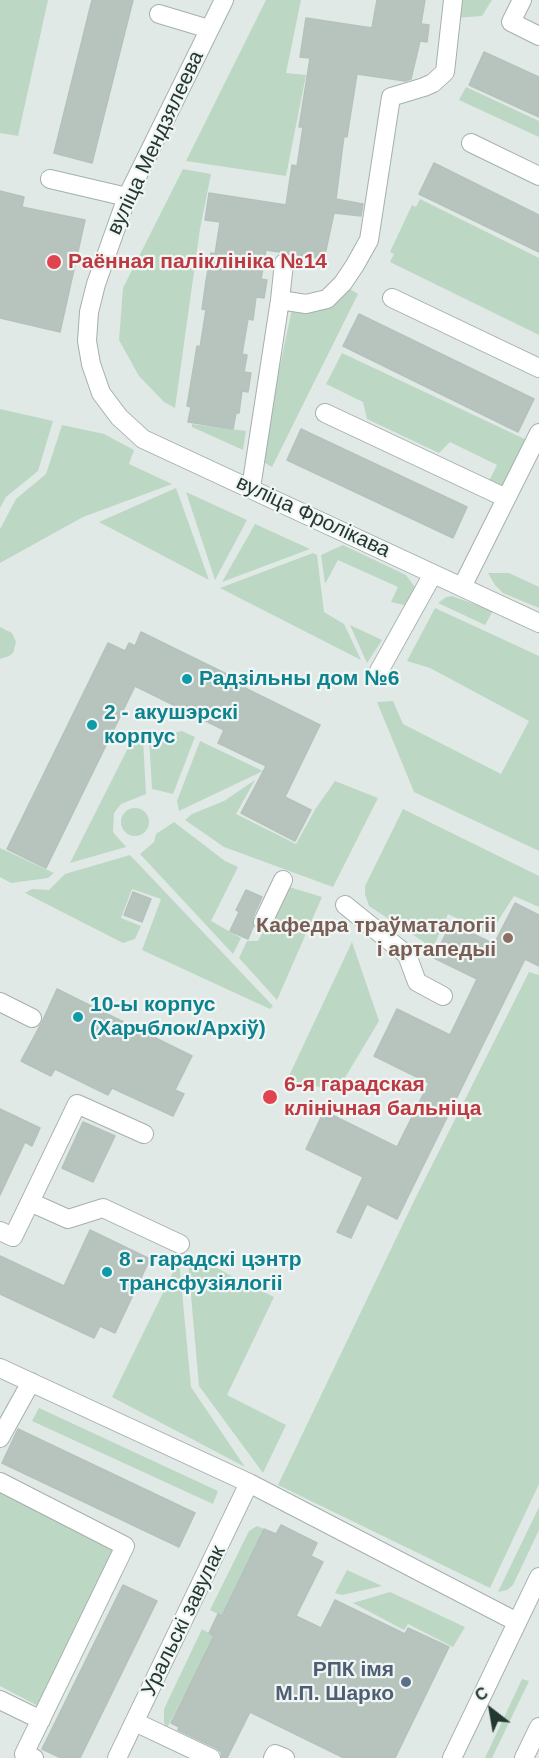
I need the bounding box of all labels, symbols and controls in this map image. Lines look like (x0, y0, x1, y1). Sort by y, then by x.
street label: вуліца Мендзялеева (102, 47, 210, 239)
place label: Раённая паліклініка №14 (68, 249, 327, 275)
marker: Раённая паліклініка №14 (45, 253, 63, 271)
street label: вуліца Фролікава (232, 470, 394, 564)
place label: Радзільны дом №6 (199, 666, 399, 692)
marker: Радзільны дом №6 (180, 672, 194, 686)
place label: 2 - акушэрскі корпус (104, 700, 238, 750)
marker: 2 - акушэрскі корпус (85, 718, 99, 732)
place label: Кафедра траўматалогіі і артапедыі (256, 913, 496, 963)
marker: Кафедра траўматалогіі і артапедыі (501, 931, 515, 945)
place label: 10-ы корпус (Харчблок/Архіў) (90, 992, 266, 1042)
marker: 10-ы корпус (Харчблок/Архіў) (71, 1010, 85, 1024)
place label: 6-я гарадская клінічная бальніца (284, 1072, 481, 1122)
marker: 6-я гарадская клінічная бальніца (261, 1088, 279, 1106)
place label: 8 - гарадскі цэнтр трансфузіялогіі (119, 1247, 301, 1297)
marker: 8 - гарадскі цэнтр трансфузіялогіі (100, 1265, 114, 1279)
street label: Уральскі завулак (137, 1542, 231, 1700)
place label: РПК імя М.П. Шарко (275, 1657, 394, 1707)
marker: РПК імя М.П. Шарко (399, 1675, 413, 1689)
north arrow (461, 1680, 521, 1740)
text: С (472, 1684, 491, 1704)

